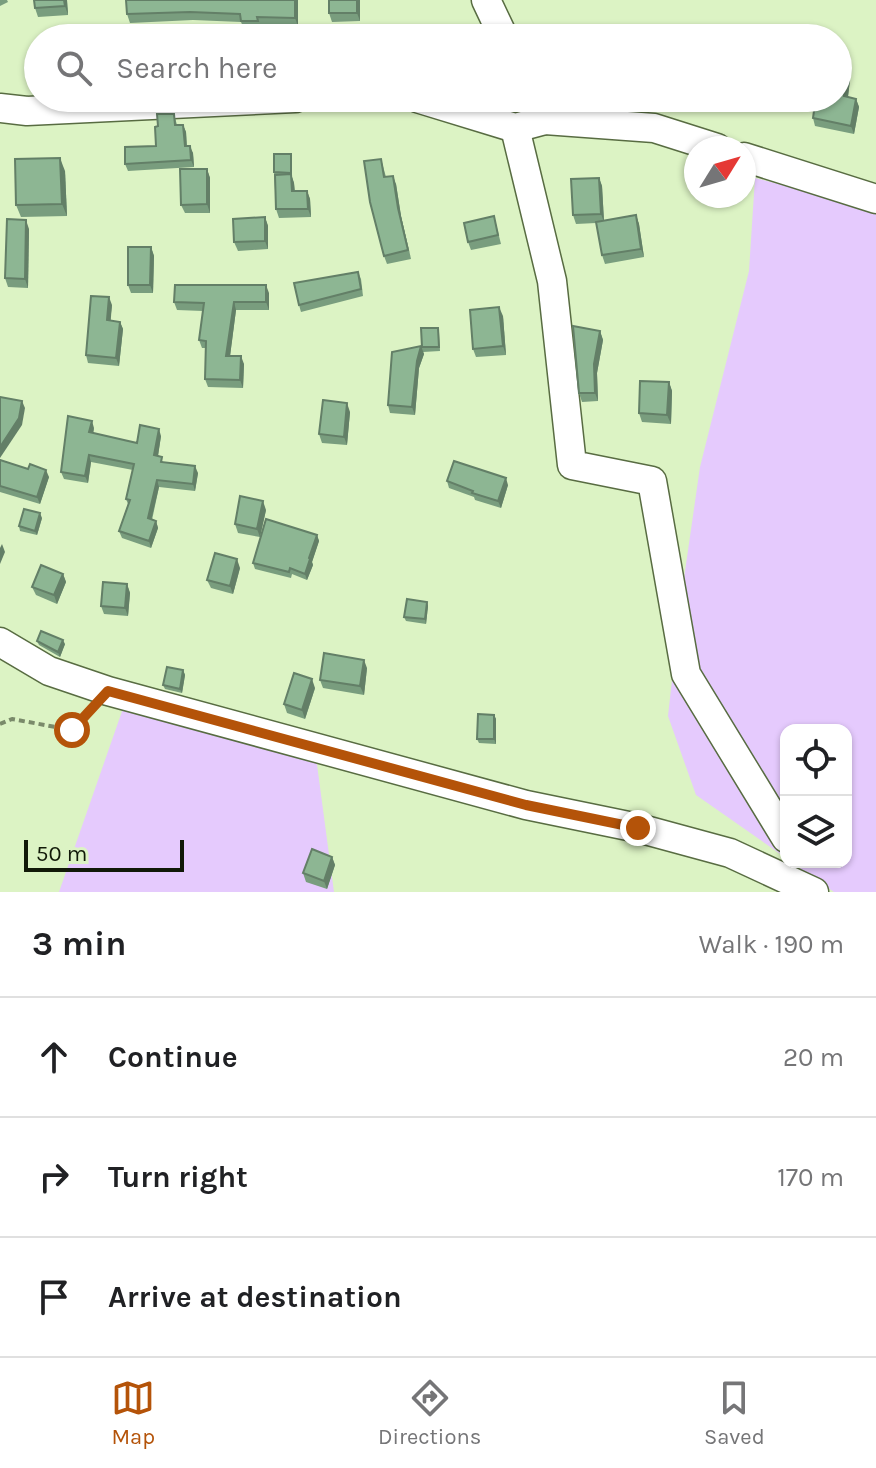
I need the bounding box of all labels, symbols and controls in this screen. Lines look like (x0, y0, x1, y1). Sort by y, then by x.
search box (24, 24, 852, 112)
icon: search (52, 46, 96, 90)
text: Search here (116, 50, 277, 86)
north arrow (684, 136, 756, 208)
route start (54, 712, 90, 748)
map controls (780, 724, 852, 868)
button: locate (780, 724, 852, 796)
button: layers (780, 796, 852, 868)
route end (620, 810, 656, 846)
scale bar (24, 836, 184, 872)
text: 50 m (36, 841, 87, 867)
text: 3 min (32, 924, 126, 964)
text: Walk · 190 m (699, 929, 844, 960)
icon: ahead (32, 1035, 76, 1079)
text: Continue (108, 1039, 238, 1075)
text: 20 m (783, 1042, 844, 1073)
icon: right (32, 1155, 76, 1199)
text: Turn right (108, 1159, 248, 1195)
text: 170 m (777, 1162, 844, 1193)
icon: arrive (32, 1275, 76, 1319)
text: Arrive at destination (108, 1279, 402, 1315)
tab: Map (111, 1376, 155, 1450)
tab: Directions (378, 1376, 481, 1450)
tab: Saved (704, 1376, 765, 1450)

